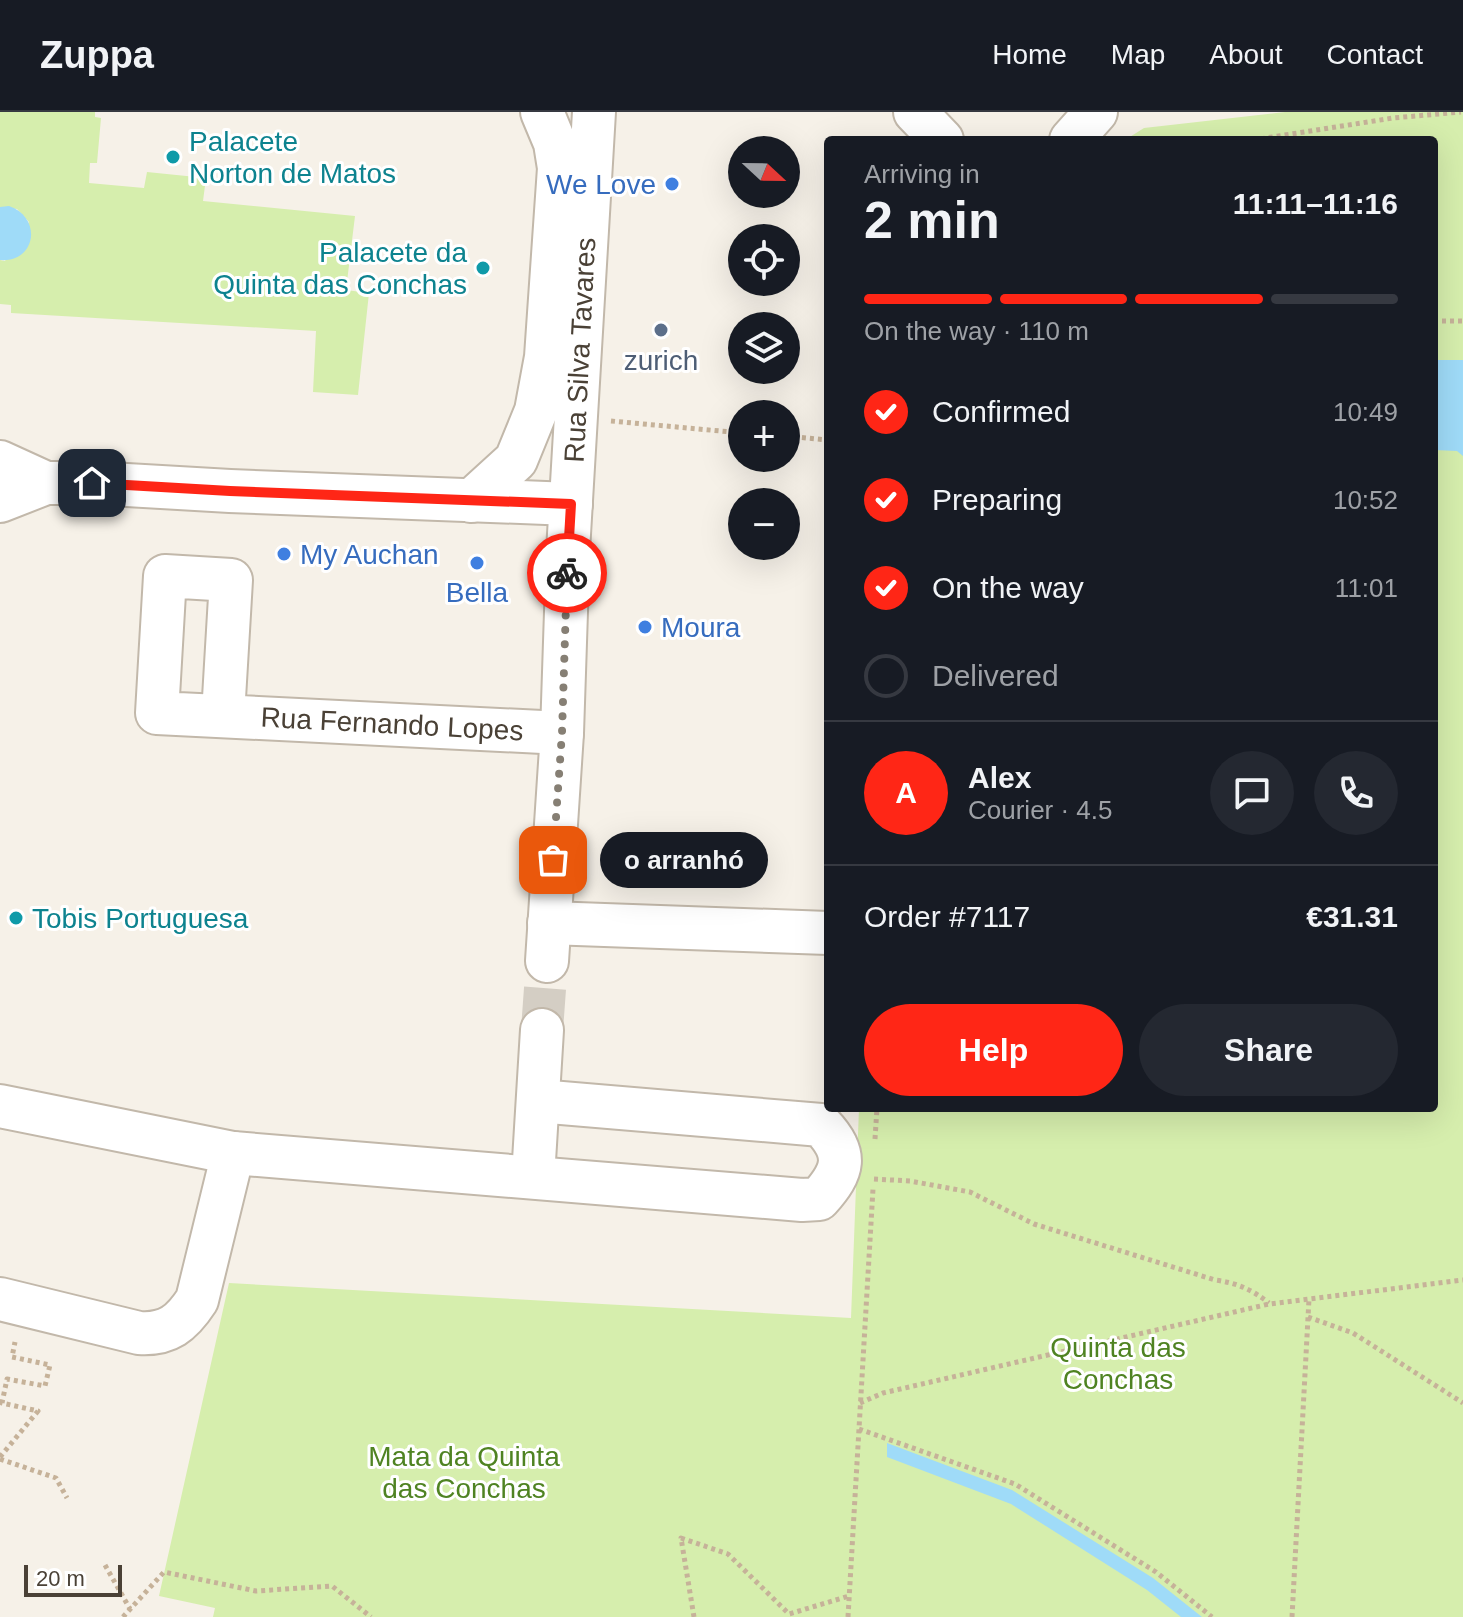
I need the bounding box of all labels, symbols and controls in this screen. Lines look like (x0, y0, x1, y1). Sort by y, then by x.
text: Zuppa (40, 34, 154, 76)
text: Home (992, 39, 1067, 70)
text: Map (1111, 39, 1165, 70)
text: About (1209, 39, 1283, 70)
text: Contact (1327, 39, 1423, 70)
place label: Palacete Norton de Matos (189, 126, 396, 189)
north arrow (728, 136, 800, 208)
map controls (728, 136, 800, 560)
marker: Palacete Norton de Matos (164, 148, 182, 166)
text: Arriving in (864, 159, 980, 189)
place label: We Love (546, 169, 656, 200)
marker: We Love (663, 175, 681, 193)
text: 11:11–11:16 (1233, 187, 1398, 220)
text: 2 min (864, 191, 1000, 249)
button: locate (728, 224, 800, 296)
place label: Palacete da Quinta das Conchas (213, 237, 467, 300)
street label: Rua Silva Tavares (559, 237, 601, 463)
marker: Palacete da Quinta das Conchas (474, 259, 492, 277)
button: layers (728, 312, 800, 384)
text: On the way · 110 m (864, 316, 1089, 346)
marker: zurich (652, 321, 670, 339)
place label: zurich (624, 345, 698, 376)
icon: check (864, 390, 908, 434)
text: Confirmed (932, 395, 1070, 428)
text: 10:49 (1333, 397, 1398, 427)
button: + (728, 400, 800, 472)
pin (58, 449, 126, 517)
icon: home (70, 461, 114, 505)
icon: check (864, 478, 908, 522)
text: Preparing (932, 483, 1062, 516)
text: 10:52 (1333, 485, 1398, 515)
button: − (728, 488, 800, 560)
courier (527, 533, 607, 613)
place label: My Auchan (300, 539, 439, 570)
marker: My Auchan (275, 545, 293, 563)
icon: bike (545, 551, 589, 595)
marker: Bella (468, 554, 486, 572)
icon: check (864, 566, 908, 610)
text: On the way (932, 571, 1084, 604)
text: 11:01 (1335, 573, 1398, 603)
place label: Bella (446, 577, 509, 608)
place label: Moura (661, 612, 741, 643)
marker: Moura (636, 618, 654, 636)
text: Delivered (932, 659, 1059, 692)
street label: Rua Fernando Lopes (260, 702, 524, 746)
button: chat (1210, 751, 1294, 835)
button: phone (1314, 751, 1398, 835)
text: Alex (968, 761, 1031, 794)
text: A (895, 776, 917, 809)
text: Courier · 4.5 (968, 795, 1113, 825)
pin (519, 826, 587, 894)
callout: o arranhó (601, 832, 769, 888)
icon: bag (531, 838, 575, 882)
text: o arranhó (624, 845, 744, 875)
text: Order #7117 (864, 900, 1030, 933)
text: €31.31 (1306, 900, 1398, 933)
place label: Tobis Portuguesa (32, 903, 249, 934)
marker: Tobis Portuguesa (7, 909, 25, 927)
button: Help (864, 1004, 1123, 1096)
button: Share (1139, 1004, 1398, 1096)
park label: Quinta das Conchas (1050, 1332, 1186, 1395)
park label: Mata da Quinta das Conchas (368, 1441, 560, 1504)
scale bar (24, 1561, 122, 1597)
text: 20 m (36, 1566, 85, 1591)

